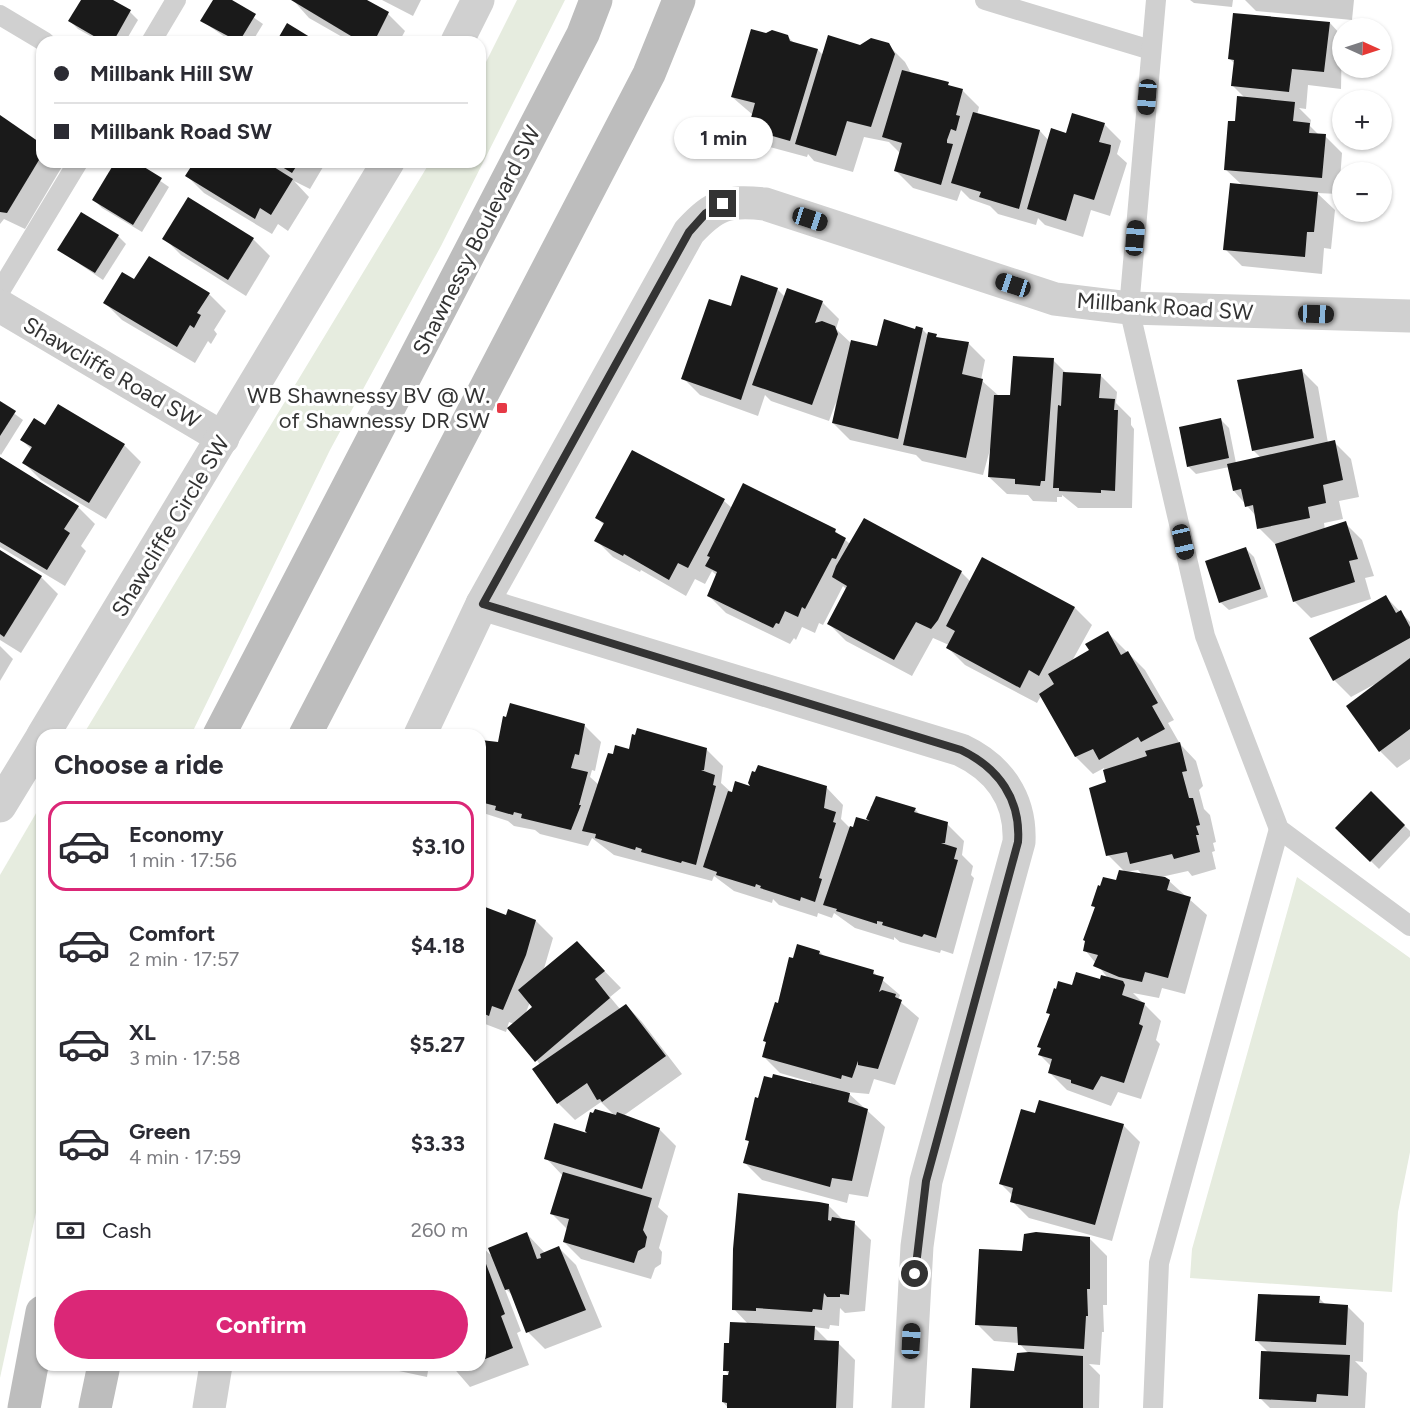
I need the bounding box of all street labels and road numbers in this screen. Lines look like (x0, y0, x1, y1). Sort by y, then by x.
street label: Shawnessy Boulevard SW (407, 121, 546, 359)
street label: Millbank Road SW (1076, 287, 1254, 326)
street label: Shawcliffe Road SW (18, 311, 205, 434)
street label: Shawcliffe Circle SW (106, 431, 235, 622)

